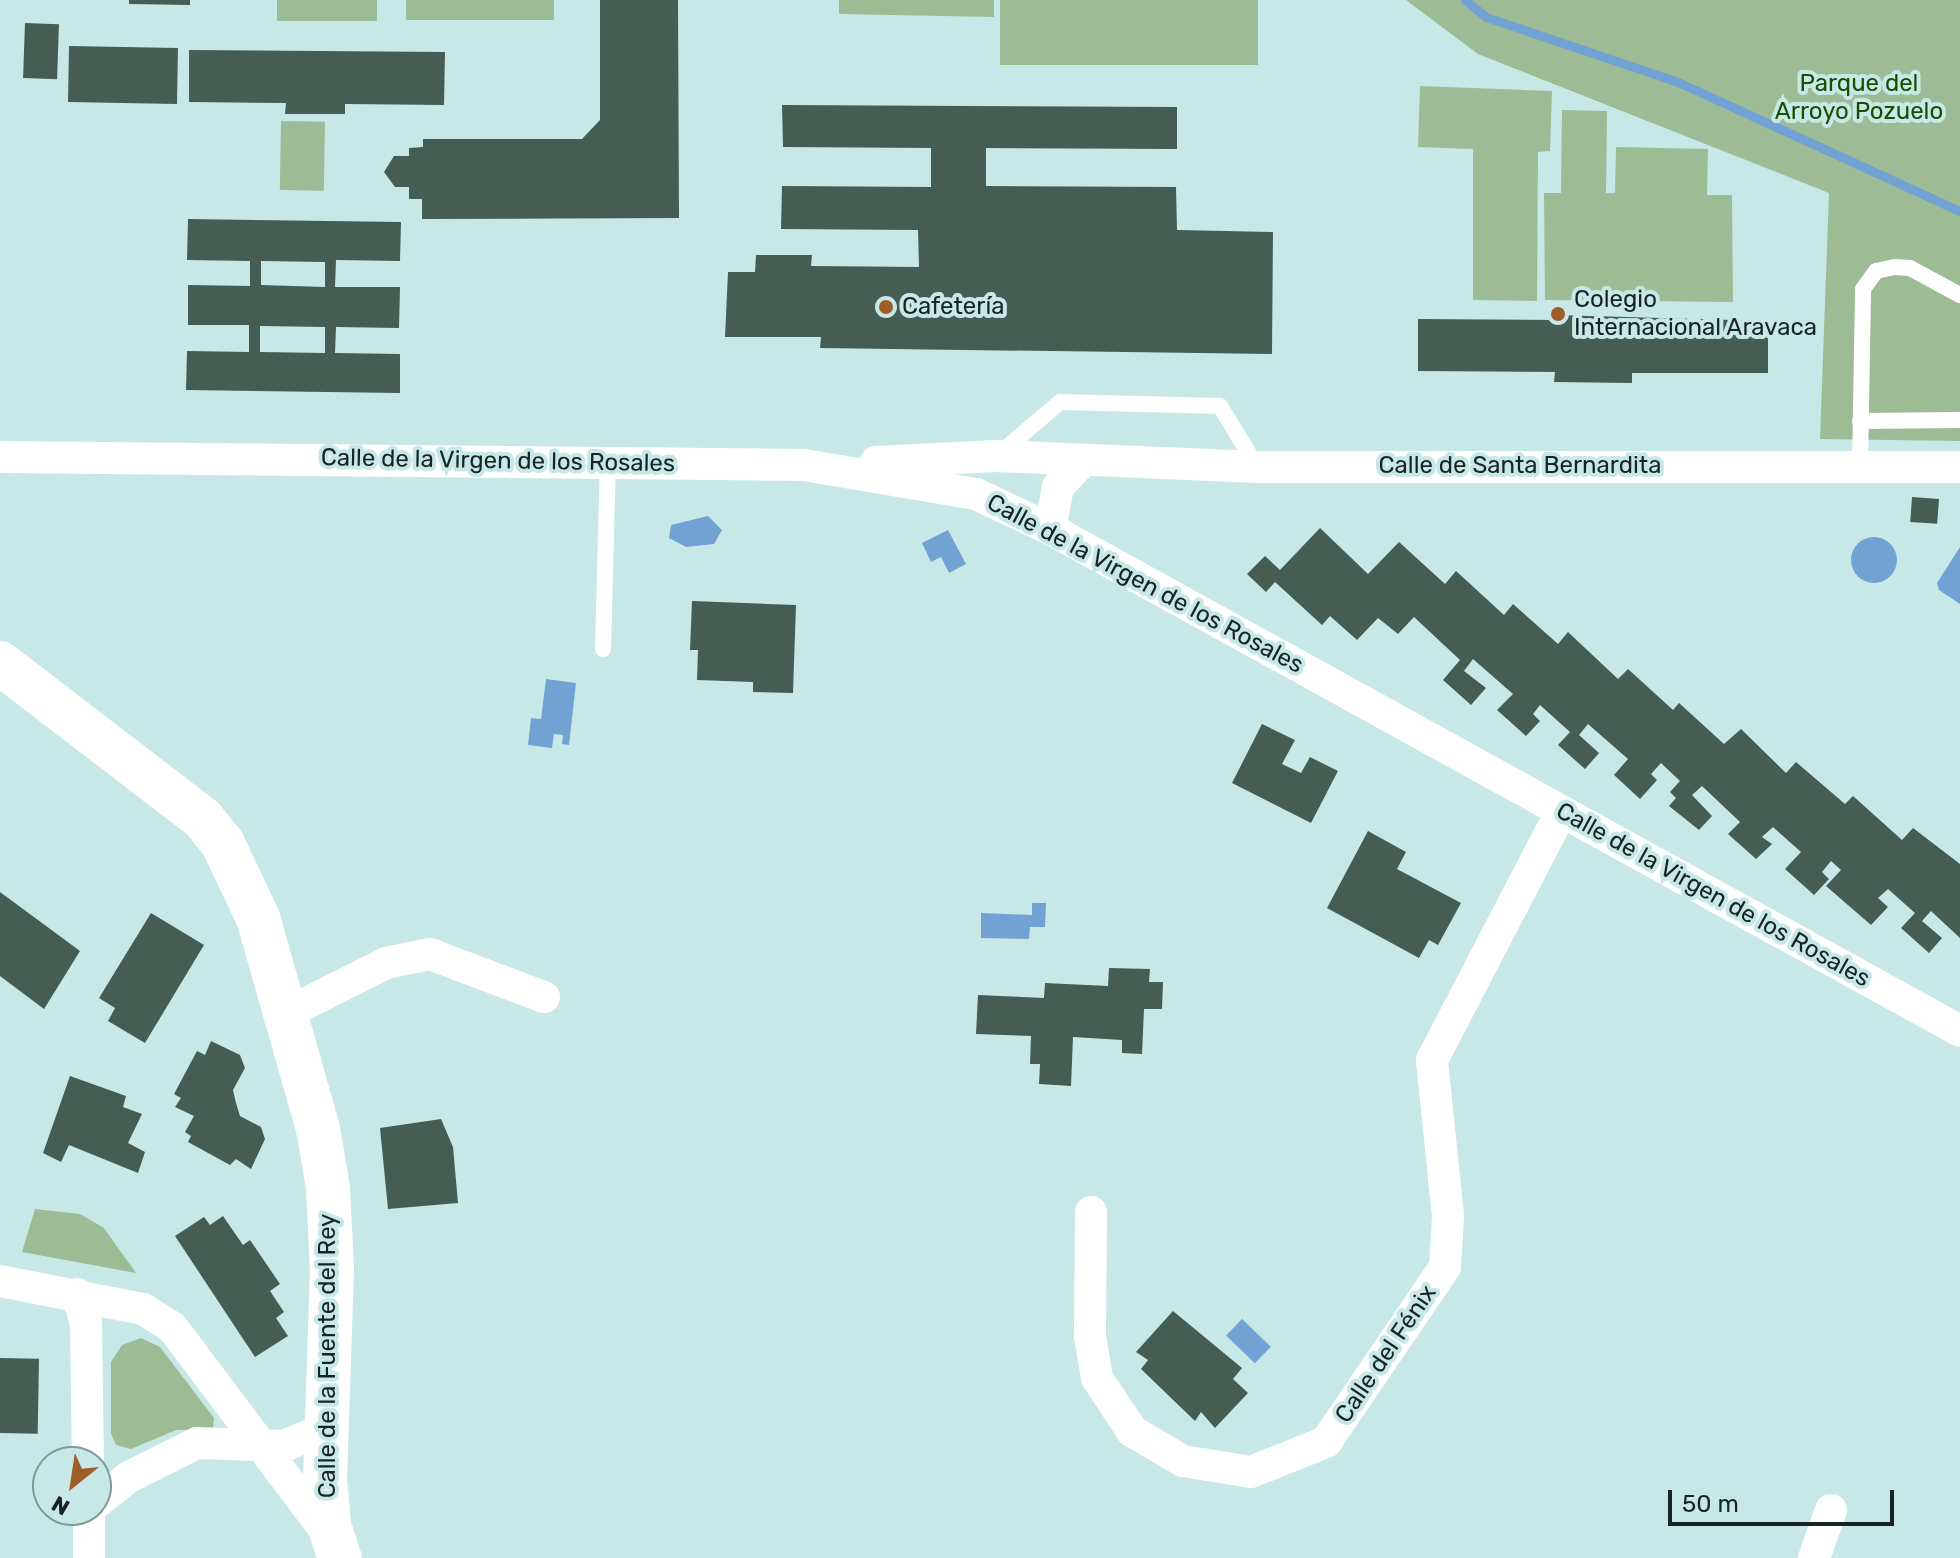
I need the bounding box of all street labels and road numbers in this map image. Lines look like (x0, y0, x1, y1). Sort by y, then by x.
street label: Calle de la Virgen de los Rosales (320, 444, 676, 478)
street label: Calle de Santa Bernardita (1379, 452, 1661, 480)
street label: Calle de la Virgen de los Rosales (982, 488, 1308, 680)
street label: Calle de la Virgen de los Rosales (1551, 796, 1875, 994)
street label: Calle de la Fuente del Rey (314, 1214, 342, 1498)
street label: Calle del Fénix (1329, 1280, 1443, 1428)

